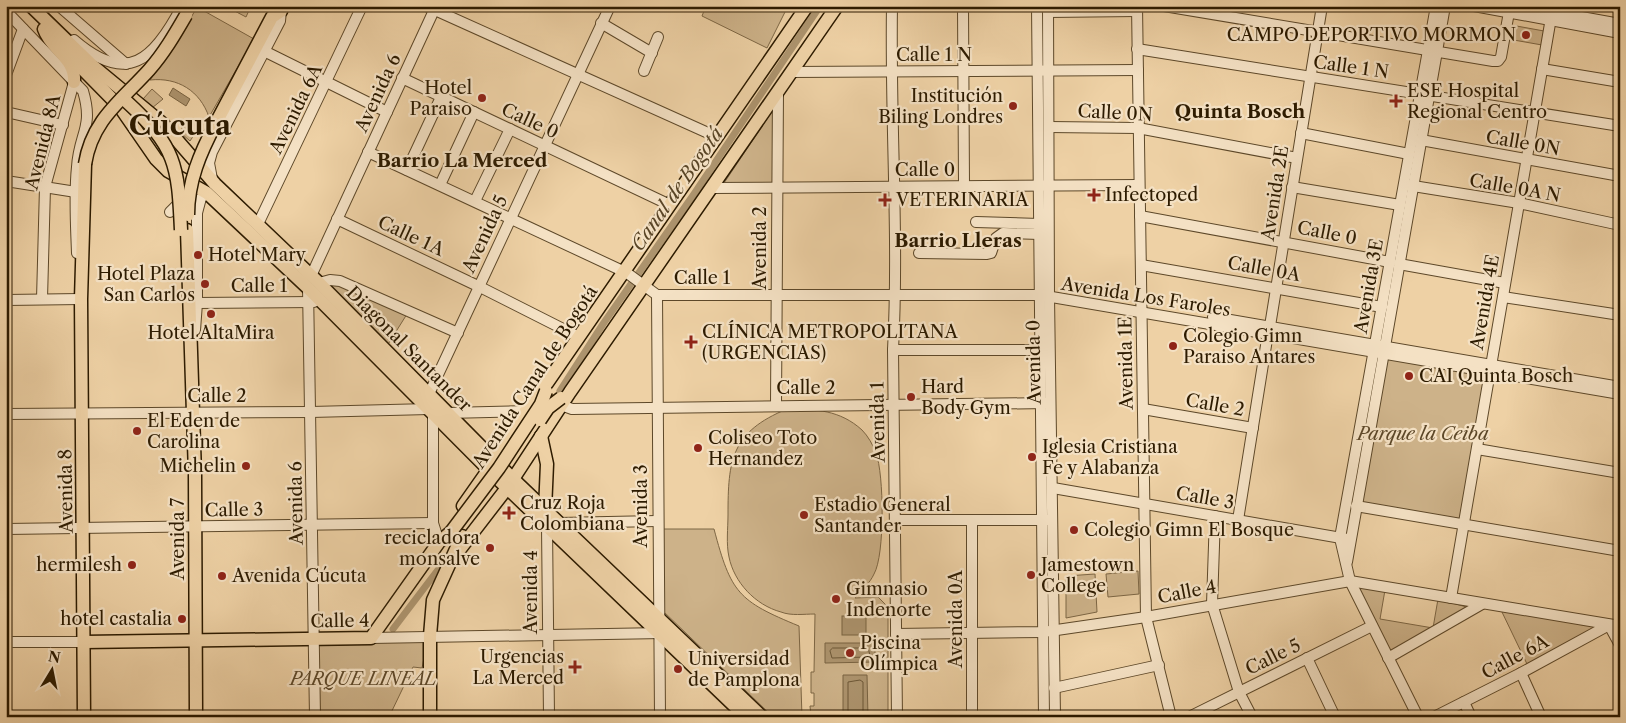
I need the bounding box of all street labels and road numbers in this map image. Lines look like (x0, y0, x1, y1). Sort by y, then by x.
street label: Calle 1 N (896, 44, 972, 66)
street label: Avenida 6 (350, 50, 406, 137)
street label: Calle 1 N (1312, 51, 1390, 83)
street label: Avenida 6A (264, 60, 327, 158)
street label: Avenida 8A (20, 91, 66, 193)
street label: Calle 0 (498, 98, 562, 144)
street label: Calle 0N (1077, 100, 1153, 126)
street label: Calle 0N (1484, 126, 1562, 160)
street label: Avenida 2E (1256, 144, 1293, 243)
street label: Calle 0 (895, 159, 955, 181)
street label: Calle 0A N (1468, 169, 1563, 207)
street label: Avenida 5 (457, 192, 513, 277)
street label: Avenida 2 (749, 206, 771, 291)
street label: Calle 1A (374, 211, 448, 261)
street label: Calle 0 (1295, 216, 1359, 250)
street label: Avenida 3E (1350, 237, 1388, 336)
street label: Calle 0A (1226, 252, 1303, 286)
street label: Avenida 4E (1466, 253, 1504, 352)
street label: Calle 1 (674, 267, 731, 289)
street label: Avenida Los Faroles (1059, 273, 1232, 321)
street label: Calle 1 (231, 275, 288, 297)
street label: Avenida Canal de Bogotá (467, 281, 603, 473)
street label: Diagonal Santander (342, 282, 477, 417)
street label: Avenida 1E (1114, 316, 1138, 411)
street label: Avenida 0 (1022, 319, 1046, 406)
street label: Calle 2 (776, 377, 836, 399)
street label: Avenida 1 (866, 381, 890, 464)
street label: Calle 2 (187, 385, 247, 407)
street label: Calle 2 (1184, 389, 1246, 421)
street label: Avenida 8 (54, 449, 78, 534)
street label: Avenida 6 (284, 461, 308, 546)
street label: Avenida 3 (630, 464, 652, 549)
street label: Calle 3 (1174, 482, 1236, 514)
street label: Avenida 7 (167, 498, 189, 581)
street label: Calle 3 (204, 498, 264, 522)
street label: Avenida 4 (520, 550, 542, 635)
street label: Avenida 0A (945, 569, 967, 669)
street label: Calle 4 (1156, 576, 1218, 608)
street label: Calle 4 (310, 609, 370, 633)
street label: Calle 6A (1478, 630, 1553, 684)
street label: Calle 5 (1242, 634, 1304, 680)

